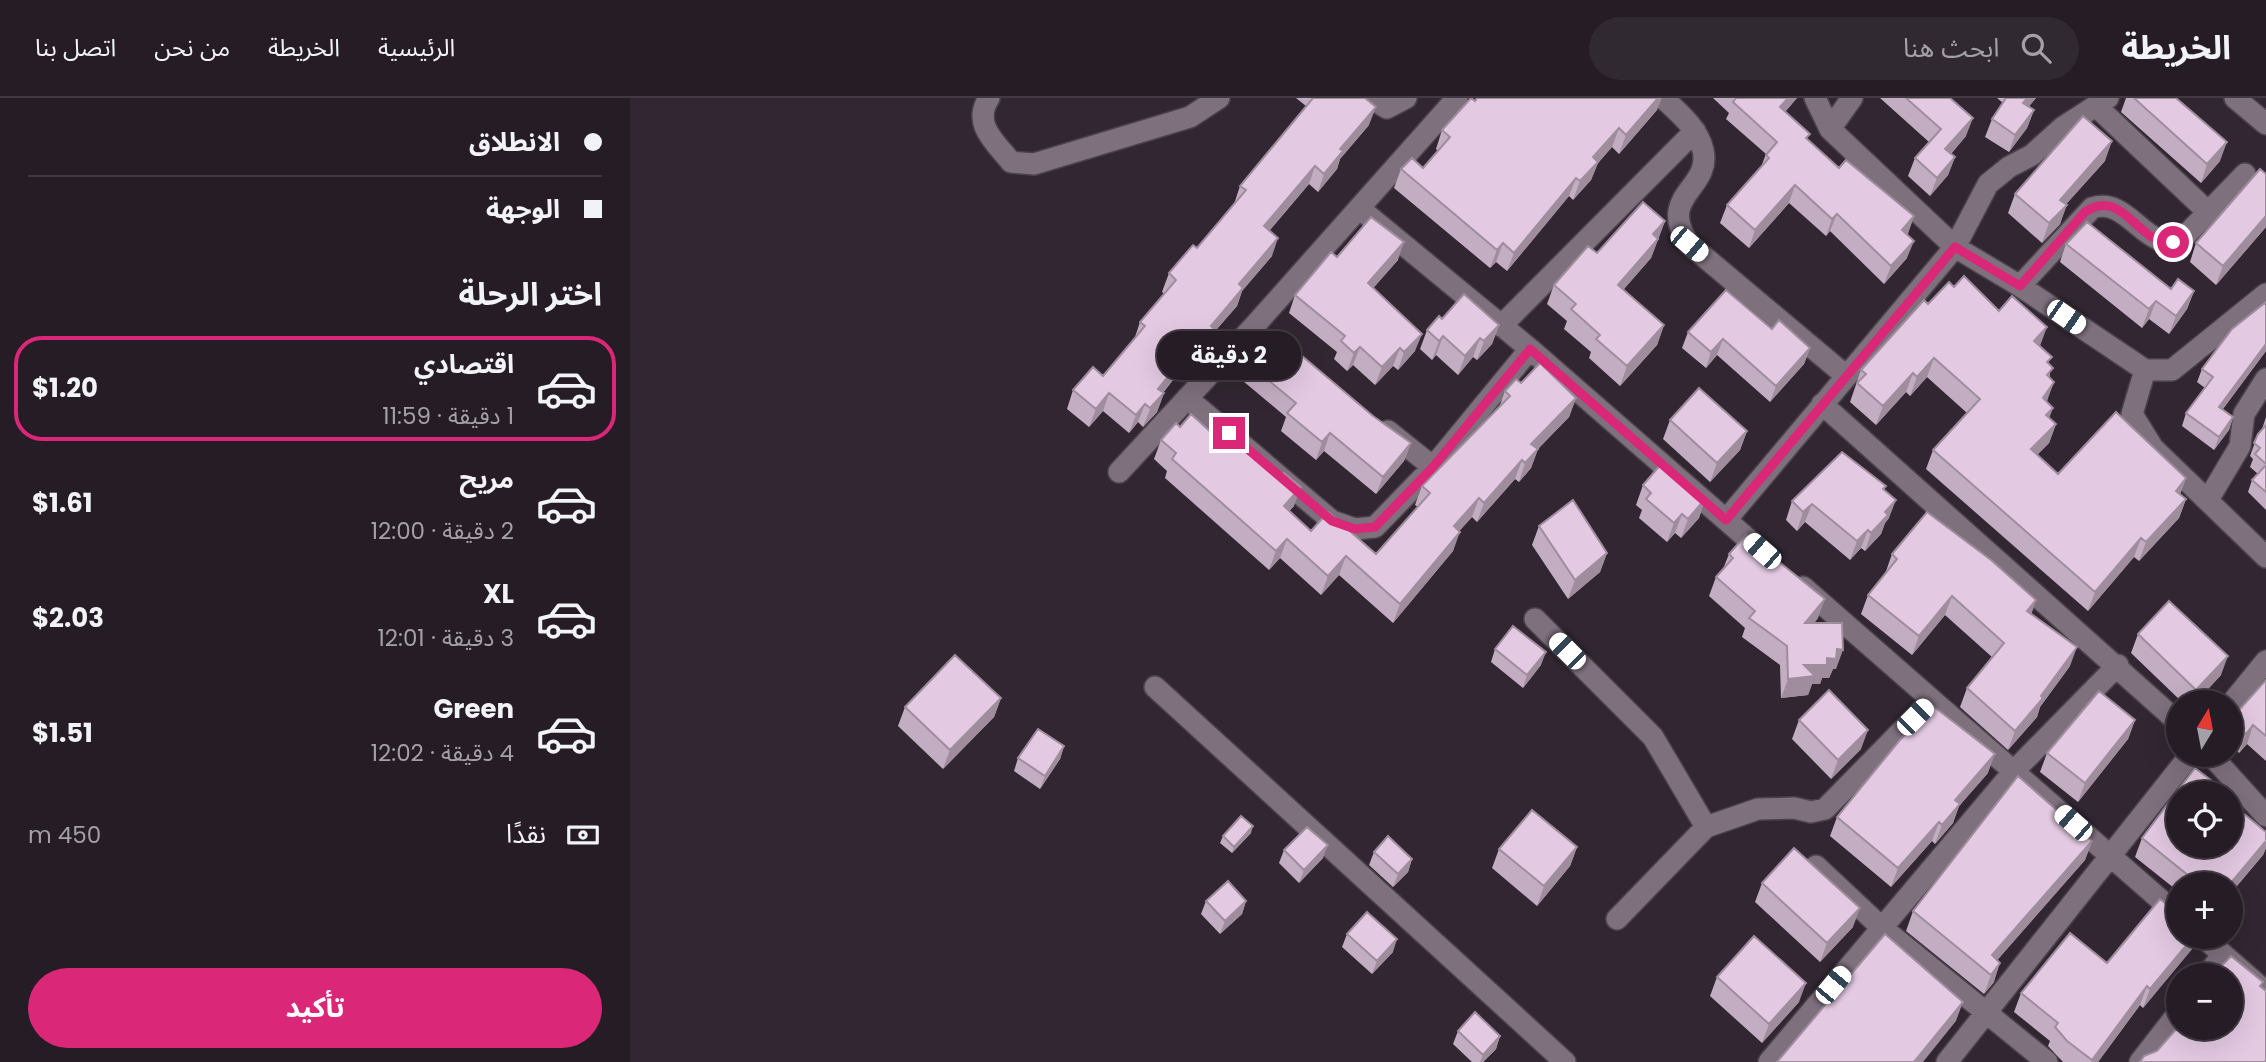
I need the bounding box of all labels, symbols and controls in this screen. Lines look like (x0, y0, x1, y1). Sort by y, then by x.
search box (1589, 17, 2079, 80)
text: الخريطة (2121, 24, 2231, 71)
icon: search (2017, 29, 2055, 67)
text: ابحث هنا (1903, 30, 1999, 66)
text: اتصل بنا (35, 31, 116, 64)
text: من نحن (154, 31, 230, 64)
text: الخريطة (268, 31, 340, 64)
text: الرئيسية (378, 31, 455, 64)
text: الانطلاق (469, 124, 560, 160)
text: الوجهة (486, 191, 560, 227)
car (1667, 222, 1712, 266)
route start (2157, 226, 2189, 258)
text: اختر الرحلة (459, 271, 602, 316)
car (2043, 296, 2090, 338)
callout: 2 دقيقة (1157, 331, 1301, 380)
text: 2 دقيقة (1191, 339, 1267, 371)
text: اقتصادي (414, 346, 514, 382)
icon: car (535, 357, 598, 420)
text: $1.20 (32, 370, 98, 406)
text: 1 دقيقة · 11:59 (382, 400, 514, 432)
route end (1213, 417, 1245, 449)
text: مريح (459, 461, 514, 497)
icon: car (535, 472, 598, 535)
text: $1.61 (32, 485, 93, 521)
text: 2 دقيقة · 12:00 (371, 515, 514, 547)
car (1740, 529, 1785, 573)
text: XL (483, 576, 514, 612)
icon: car (535, 587, 598, 650)
text: $2.03 (32, 600, 104, 636)
text: 3 دقيقة · 12:01 (377, 622, 514, 654)
car (1545, 629, 1590, 673)
north arrow (2166, 690, 2244, 766)
map controls (2166, 690, 2243, 1040)
text: Green (434, 691, 514, 727)
car (1893, 695, 1938, 739)
icon: car (535, 702, 598, 765)
text: $1.51 (32, 715, 93, 751)
text: 4 دقيقة · 12:02 (371, 737, 514, 769)
button: locate (2166, 781, 2243, 858)
car (2051, 801, 2096, 845)
text: نقدًا (506, 816, 546, 852)
icon: cash (564, 816, 602, 854)
text: 450 m (28, 819, 101, 851)
button: + (2166, 872, 2243, 949)
car (1812, 962, 1855, 1008)
button: − (2166, 963, 2243, 1040)
button: تأكيد (28, 968, 602, 1048)

